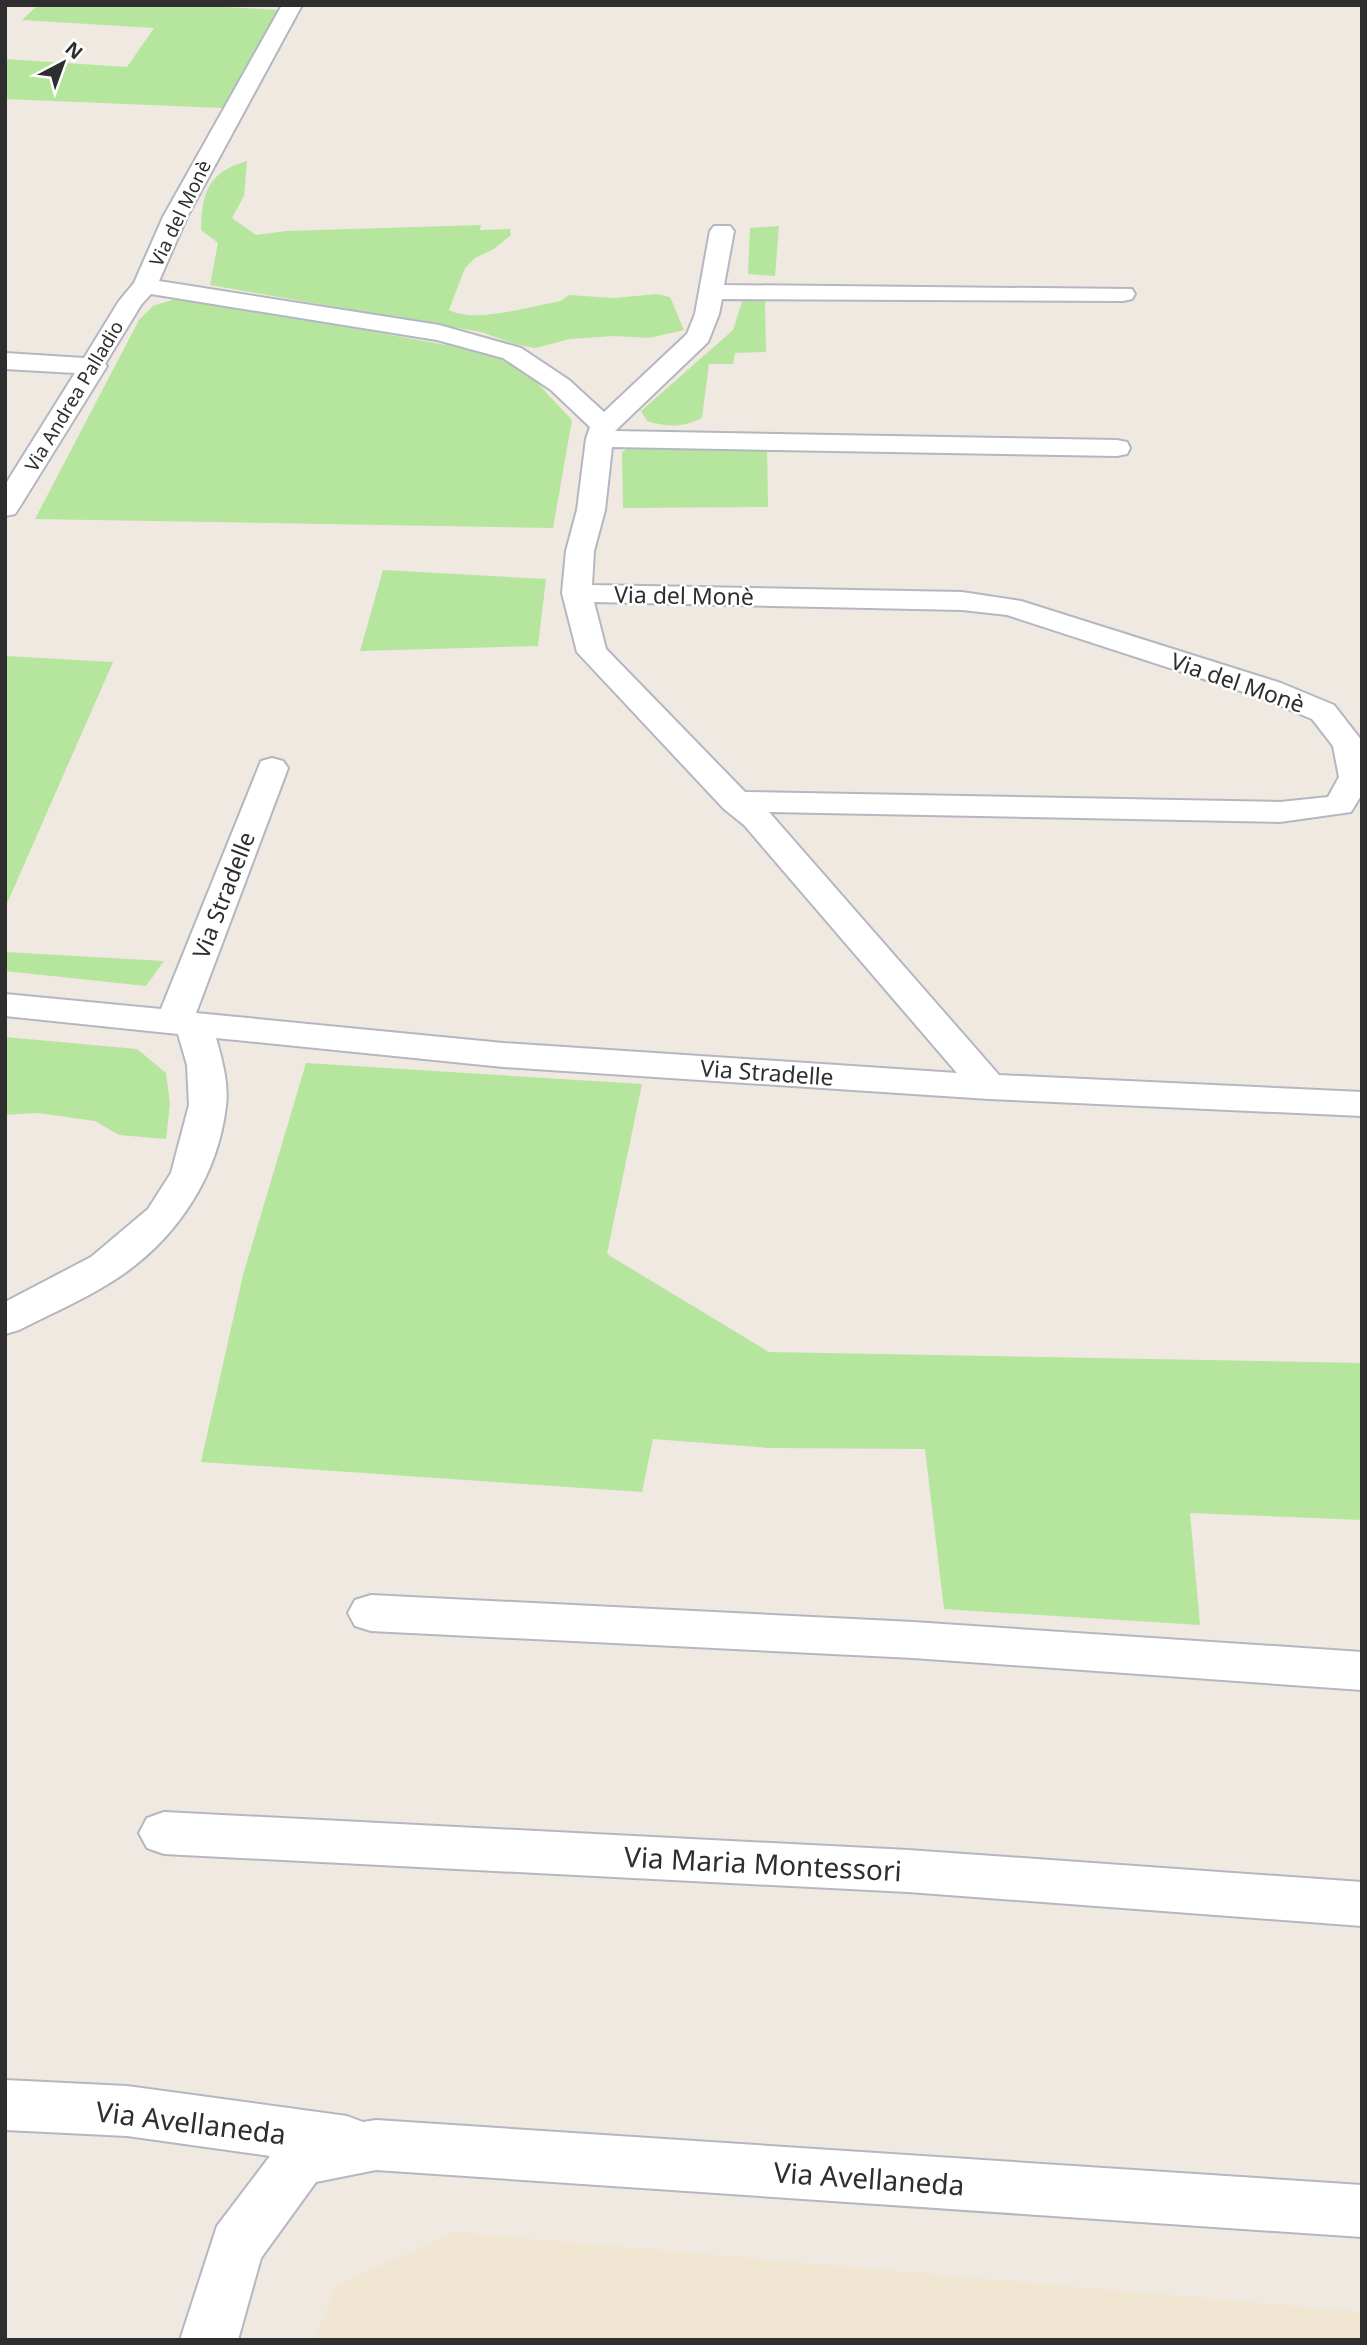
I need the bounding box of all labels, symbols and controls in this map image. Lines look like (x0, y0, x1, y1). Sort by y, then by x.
north arrow (28, 28, 98, 98)
text: N (60, 35, 89, 65)
street label: Via del Monè (143, 155, 217, 271)
street label: Via Andrea Palladio (19, 316, 129, 476)
street label: Via del Monè (614, 578, 754, 612)
street label: Via del Monè (1167, 644, 1309, 720)
street label: Via Stradelle (184, 827, 262, 963)
street label: Via Stradelle (699, 1051, 835, 1093)
street label: Via Maria Montessori (623, 1837, 903, 1889)
street label: Via Avellaneda (94, 2091, 288, 2153)
street label: Via Avellaneda (772, 2152, 966, 2204)

